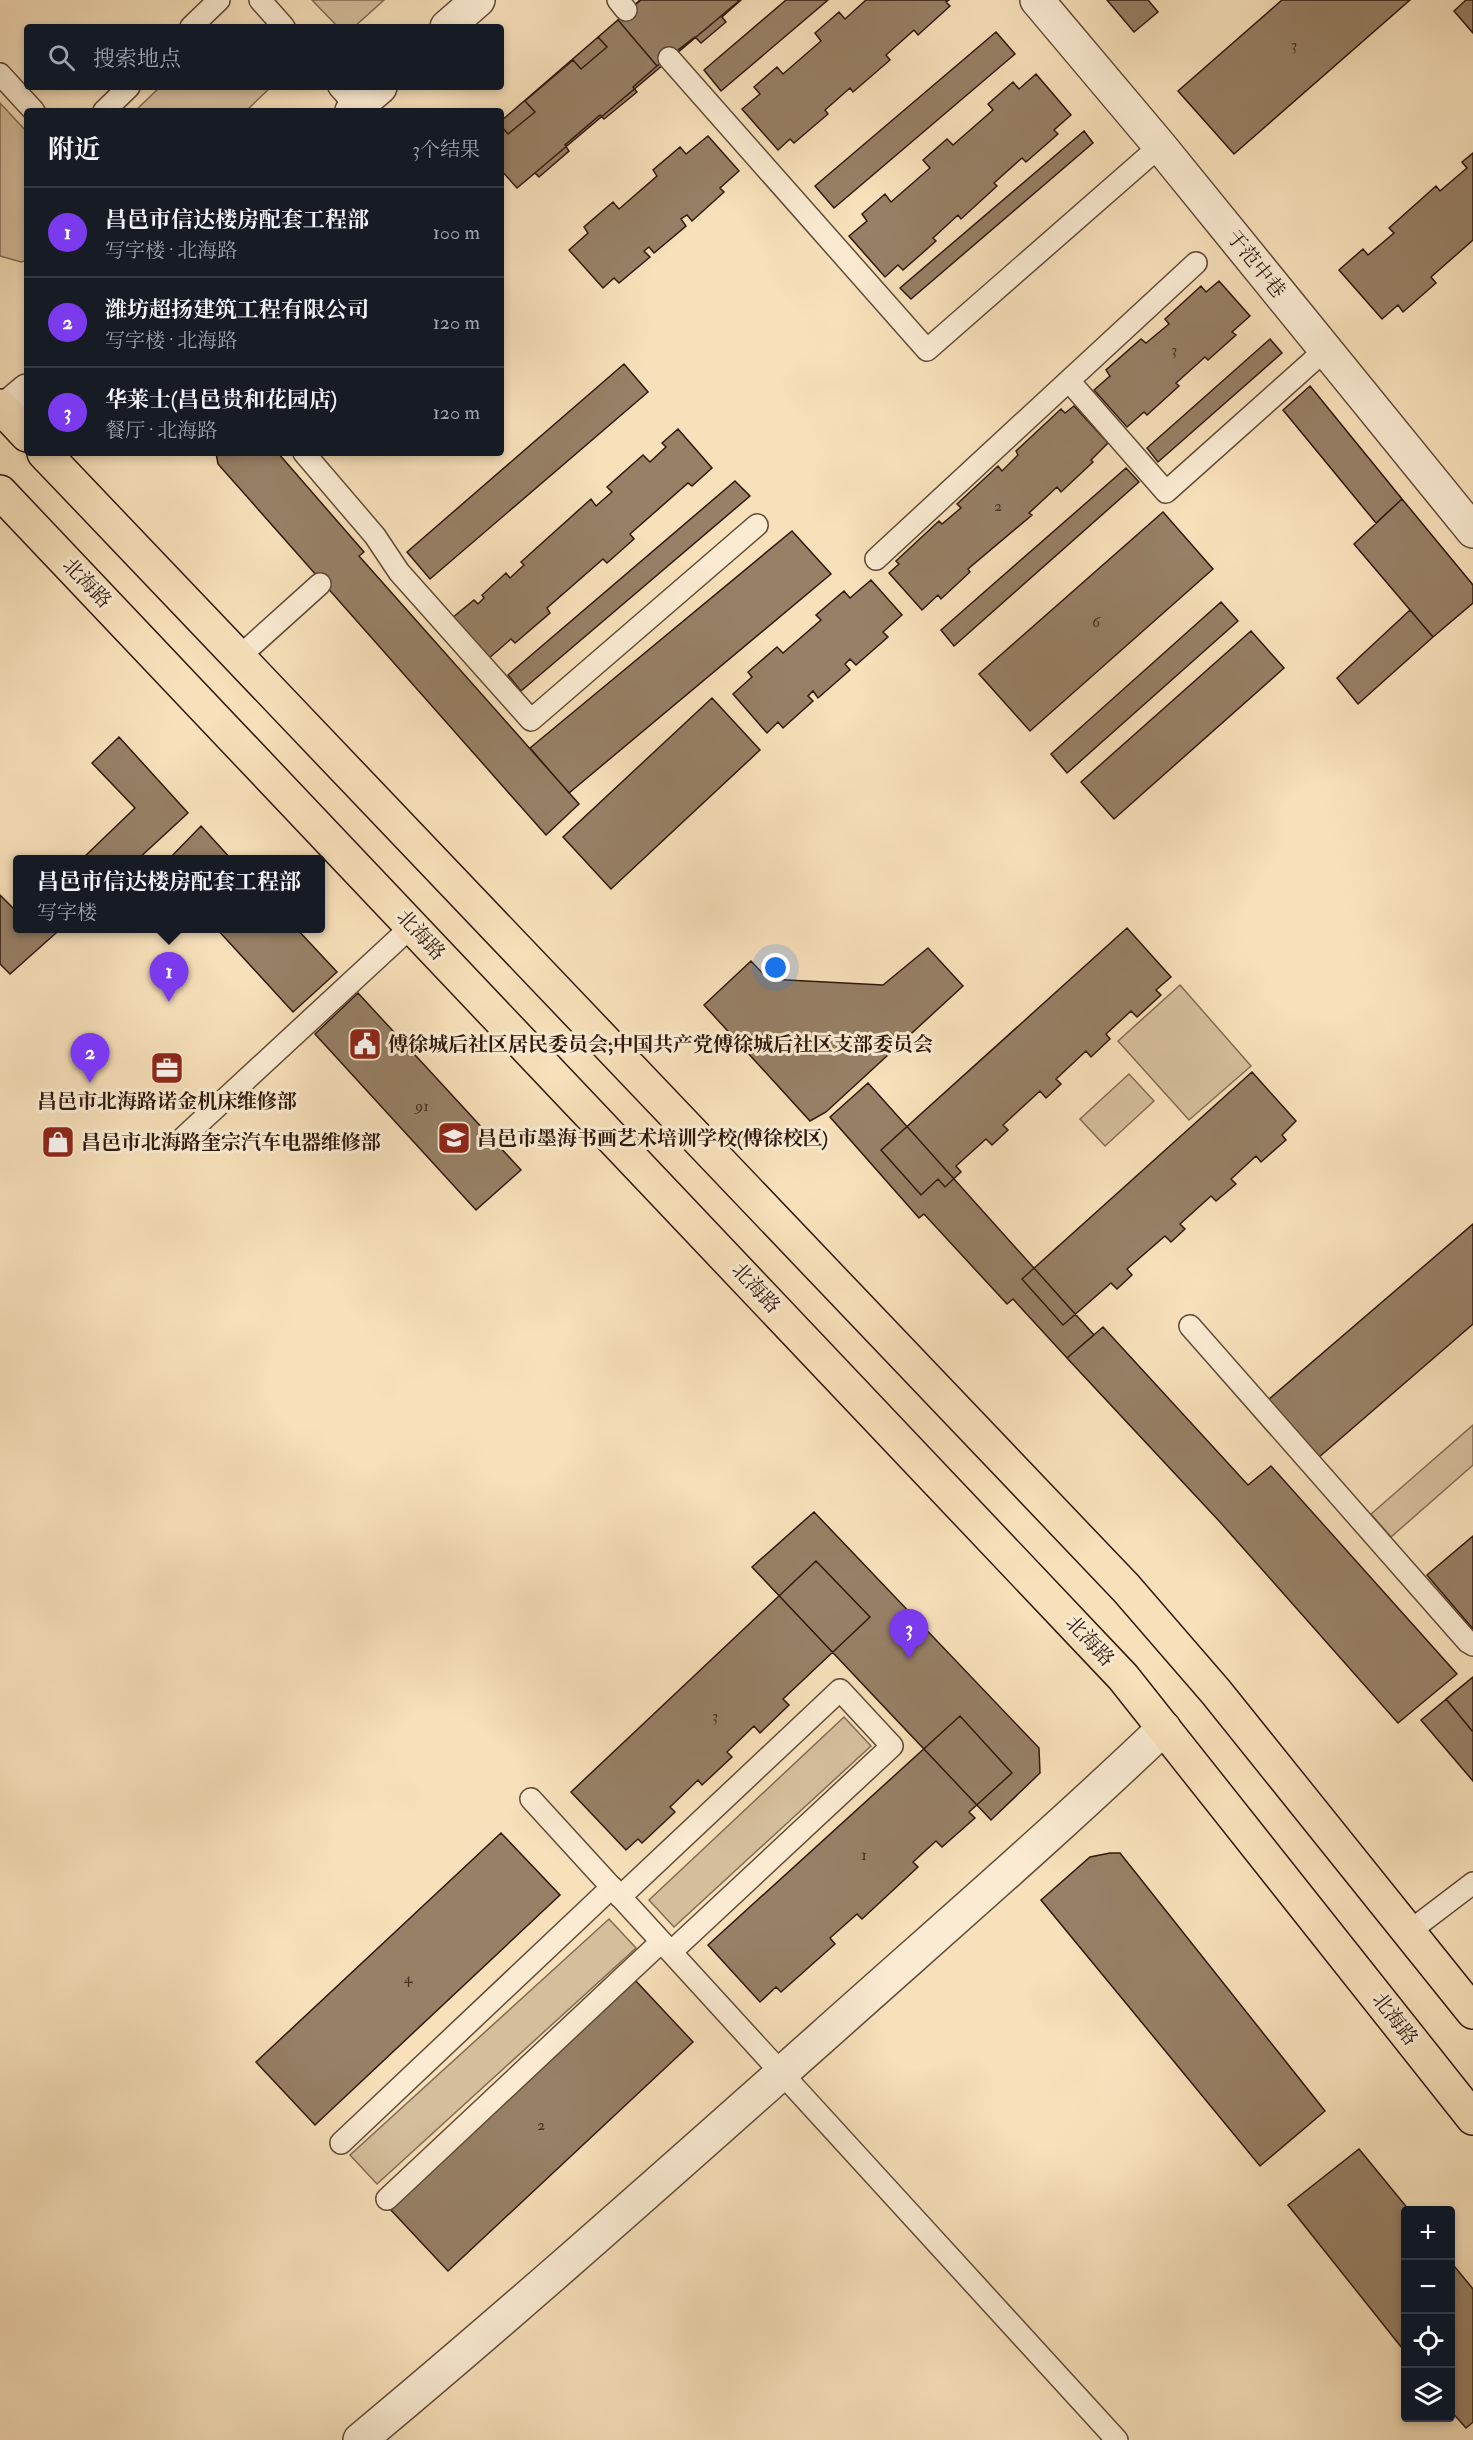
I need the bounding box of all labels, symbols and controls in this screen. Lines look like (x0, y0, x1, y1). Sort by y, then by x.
search box (24, 24, 504, 90)
house number: 3 (1291, 35, 1297, 55)
icon: search (45, 41, 78, 74)
text: 搜索地点 (93, 45, 181, 73)
text: 附近 (48, 134, 100, 166)
text: 3个结果 (412, 137, 480, 162)
text: 昌邑市信达楼房配套工程部 (105, 206, 369, 234)
text: 1 (64, 220, 71, 245)
text: 100 m (433, 220, 480, 245)
street label: 于范中巷 (1221, 225, 1291, 303)
text: 写字楼 · 北海路 (105, 238, 237, 263)
text: 潍坊超扬建筑工程有限公司 (105, 296, 369, 324)
text: 2 (62, 310, 73, 335)
text: 120 m (433, 310, 480, 335)
text: 写字楼 · 北海路 (105, 328, 237, 353)
house number: 3 (1171, 340, 1177, 360)
text: 华莱士(昌邑贵和花园店) (105, 386, 337, 414)
text: 3 (64, 400, 71, 425)
text: 120 m (433, 400, 480, 425)
text: 餐厅 · 北海路 (105, 418, 217, 443)
house number: 2 (994, 496, 1002, 516)
street label: 北海路 (57, 553, 117, 613)
house number: 6 (1092, 612, 1101, 632)
popup (13, 855, 325, 933)
text: 昌邑市信达楼房配套工程部 (37, 868, 301, 896)
text: 写字楼 (37, 900, 97, 925)
street label: 北海路 (391, 905, 451, 965)
pin: 1 (150, 952, 188, 1002)
your location (761, 953, 790, 982)
public building icon: 傅徐城后社区居民委员会;中国共产党傅徐城后社区支部委员会 (347, 1026, 383, 1062)
place label: 傅徐城后社区居民委员会;中国共产党傅徐城后社区支部委员会 (388, 1032, 933, 1057)
pin: 2 (70, 1034, 110, 1083)
office icon: 昌邑市北海路诺金机床维修部 (149, 1050, 185, 1086)
place label: 昌邑市北海路诺金机床维修部 (37, 1089, 297, 1114)
house number: 91 (414, 1096, 429, 1116)
school or university icon: 昌邑市墨海书画艺术培训学校(傅徐校区) (436, 1120, 472, 1156)
shop icon: 昌邑市北海路奎宗汽车电器维修部 (40, 1124, 76, 1160)
place label: 昌邑市墨海书画艺术培训学校(傅徐校区) (477, 1126, 828, 1151)
place label: 昌邑市北海路奎宗汽车电器维修部 (81, 1130, 381, 1155)
street label: 北海路 (726, 1258, 786, 1318)
pin: 3 (890, 1610, 928, 1659)
street label: 北海路 (1060, 1611, 1120, 1671)
house number: 3 (712, 1706, 718, 1726)
house number: 1 (861, 1845, 867, 1865)
house number: 4 (404, 1968, 414, 1988)
street label: 北海路 (1367, 1988, 1423, 2050)
house number: 2 (537, 2115, 545, 2135)
map controls (1401, 2206, 1455, 2422)
button: + (1401, 2206, 1455, 2260)
button: − (1401, 2260, 1455, 2314)
button: locate (1401, 2314, 1455, 2368)
button: layers (1401, 2368, 1455, 2422)

